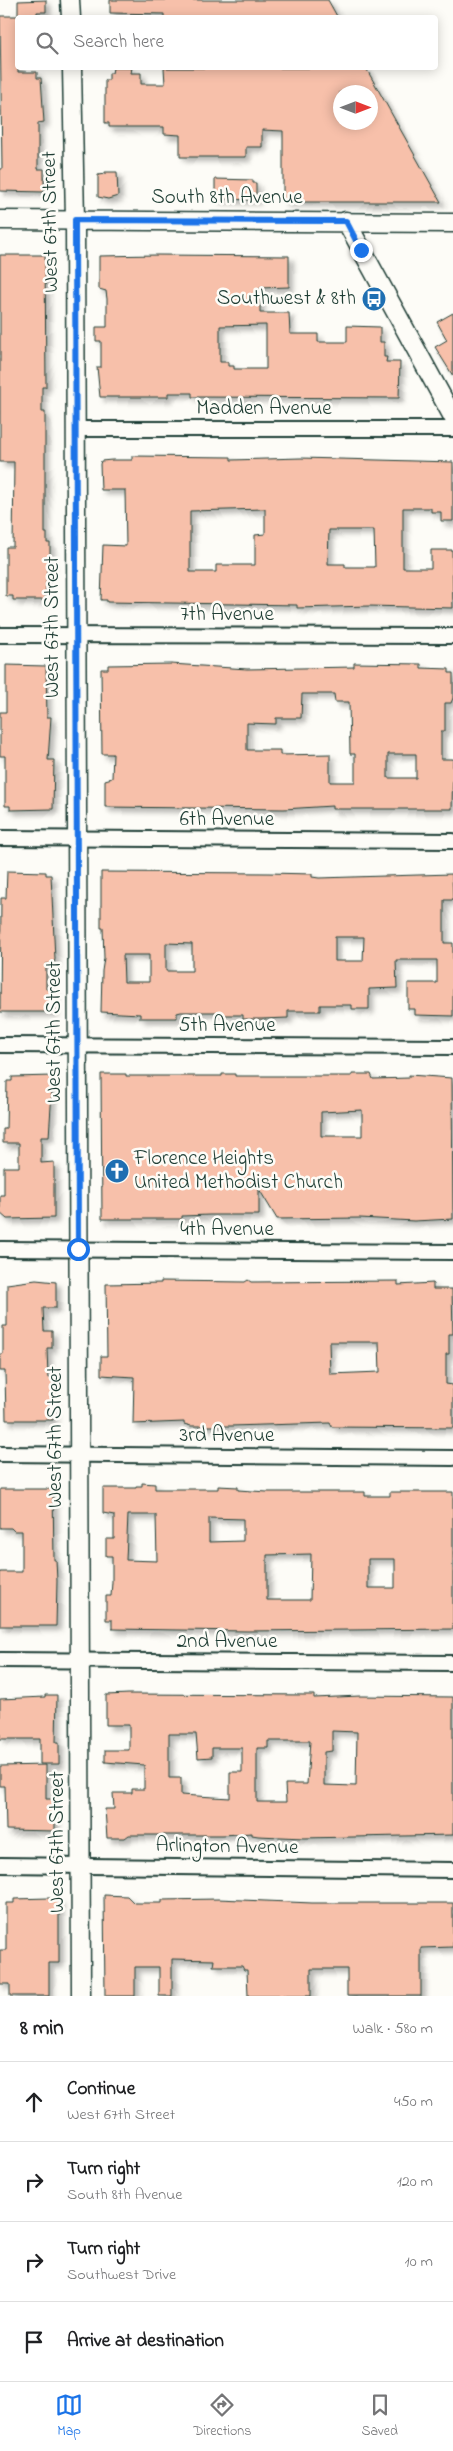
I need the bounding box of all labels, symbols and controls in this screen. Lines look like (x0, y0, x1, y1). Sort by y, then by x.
search box (15, 15, 438, 70)
icon: search (33, 29, 61, 57)
text: Search here (73, 29, 164, 56)
north arrow (333, 85, 378, 130)
street label: West 67th Street (35, 151, 67, 293)
street label: South 8th Avenue (151, 183, 303, 213)
route end (350, 239, 373, 262)
place label: Southwest & 8th (217, 284, 356, 314)
bus stop icon: Southwest & 8th (361, 286, 387, 312)
street label: Madden Avenue (196, 394, 332, 424)
street label: West 67th Street (38, 556, 68, 698)
street label: 7th Avenue (180, 600, 274, 630)
street label: 6th Avenue (180, 805, 275, 835)
street label: West 67th Street (40, 961, 70, 1103)
street label: 5th Avenue (178, 1011, 276, 1041)
place label: Florence Heights United Methodist Church (133, 1144, 343, 1198)
church icon: Florence Heights United Methodist Church (104, 1158, 130, 1184)
street label: 4th Avenue (180, 1215, 274, 1245)
route start (67, 1238, 90, 1261)
street label: West 67th Street (41, 1366, 71, 1508)
street label: 3rd Avenue (179, 1421, 275, 1451)
street label: 2nd Avenue (177, 1627, 278, 1657)
street label: West 67th Street (43, 1771, 73, 1913)
street label: Arlington Avenue (155, 1831, 299, 1865)
text: 8 min (20, 2014, 64, 2044)
text: Walk · 580 m (352, 2017, 433, 2041)
text: Continue (67, 2076, 135, 2103)
icon: ahead (20, 2088, 48, 2116)
text: 450 m (394, 2090, 433, 2114)
text: West 67th Street (67, 2103, 175, 2127)
text: Turn right (67, 2156, 140, 2183)
icon: right (20, 2168, 48, 2196)
text: 120 m (397, 2170, 433, 2194)
text: South 8th Avenue (67, 2183, 183, 2207)
text: Turn right (67, 2236, 140, 2263)
icon: right (20, 2248, 48, 2276)
text: 10 m (405, 2250, 433, 2274)
text: Southwest Drive (67, 2263, 176, 2287)
icon: arrive (20, 2328, 48, 2356)
text: Arrive at destination (67, 2328, 224, 2355)
tab: Map (55, 2391, 83, 2442)
tab: Directions (193, 2391, 251, 2442)
tab: Saved (361, 2391, 398, 2442)

